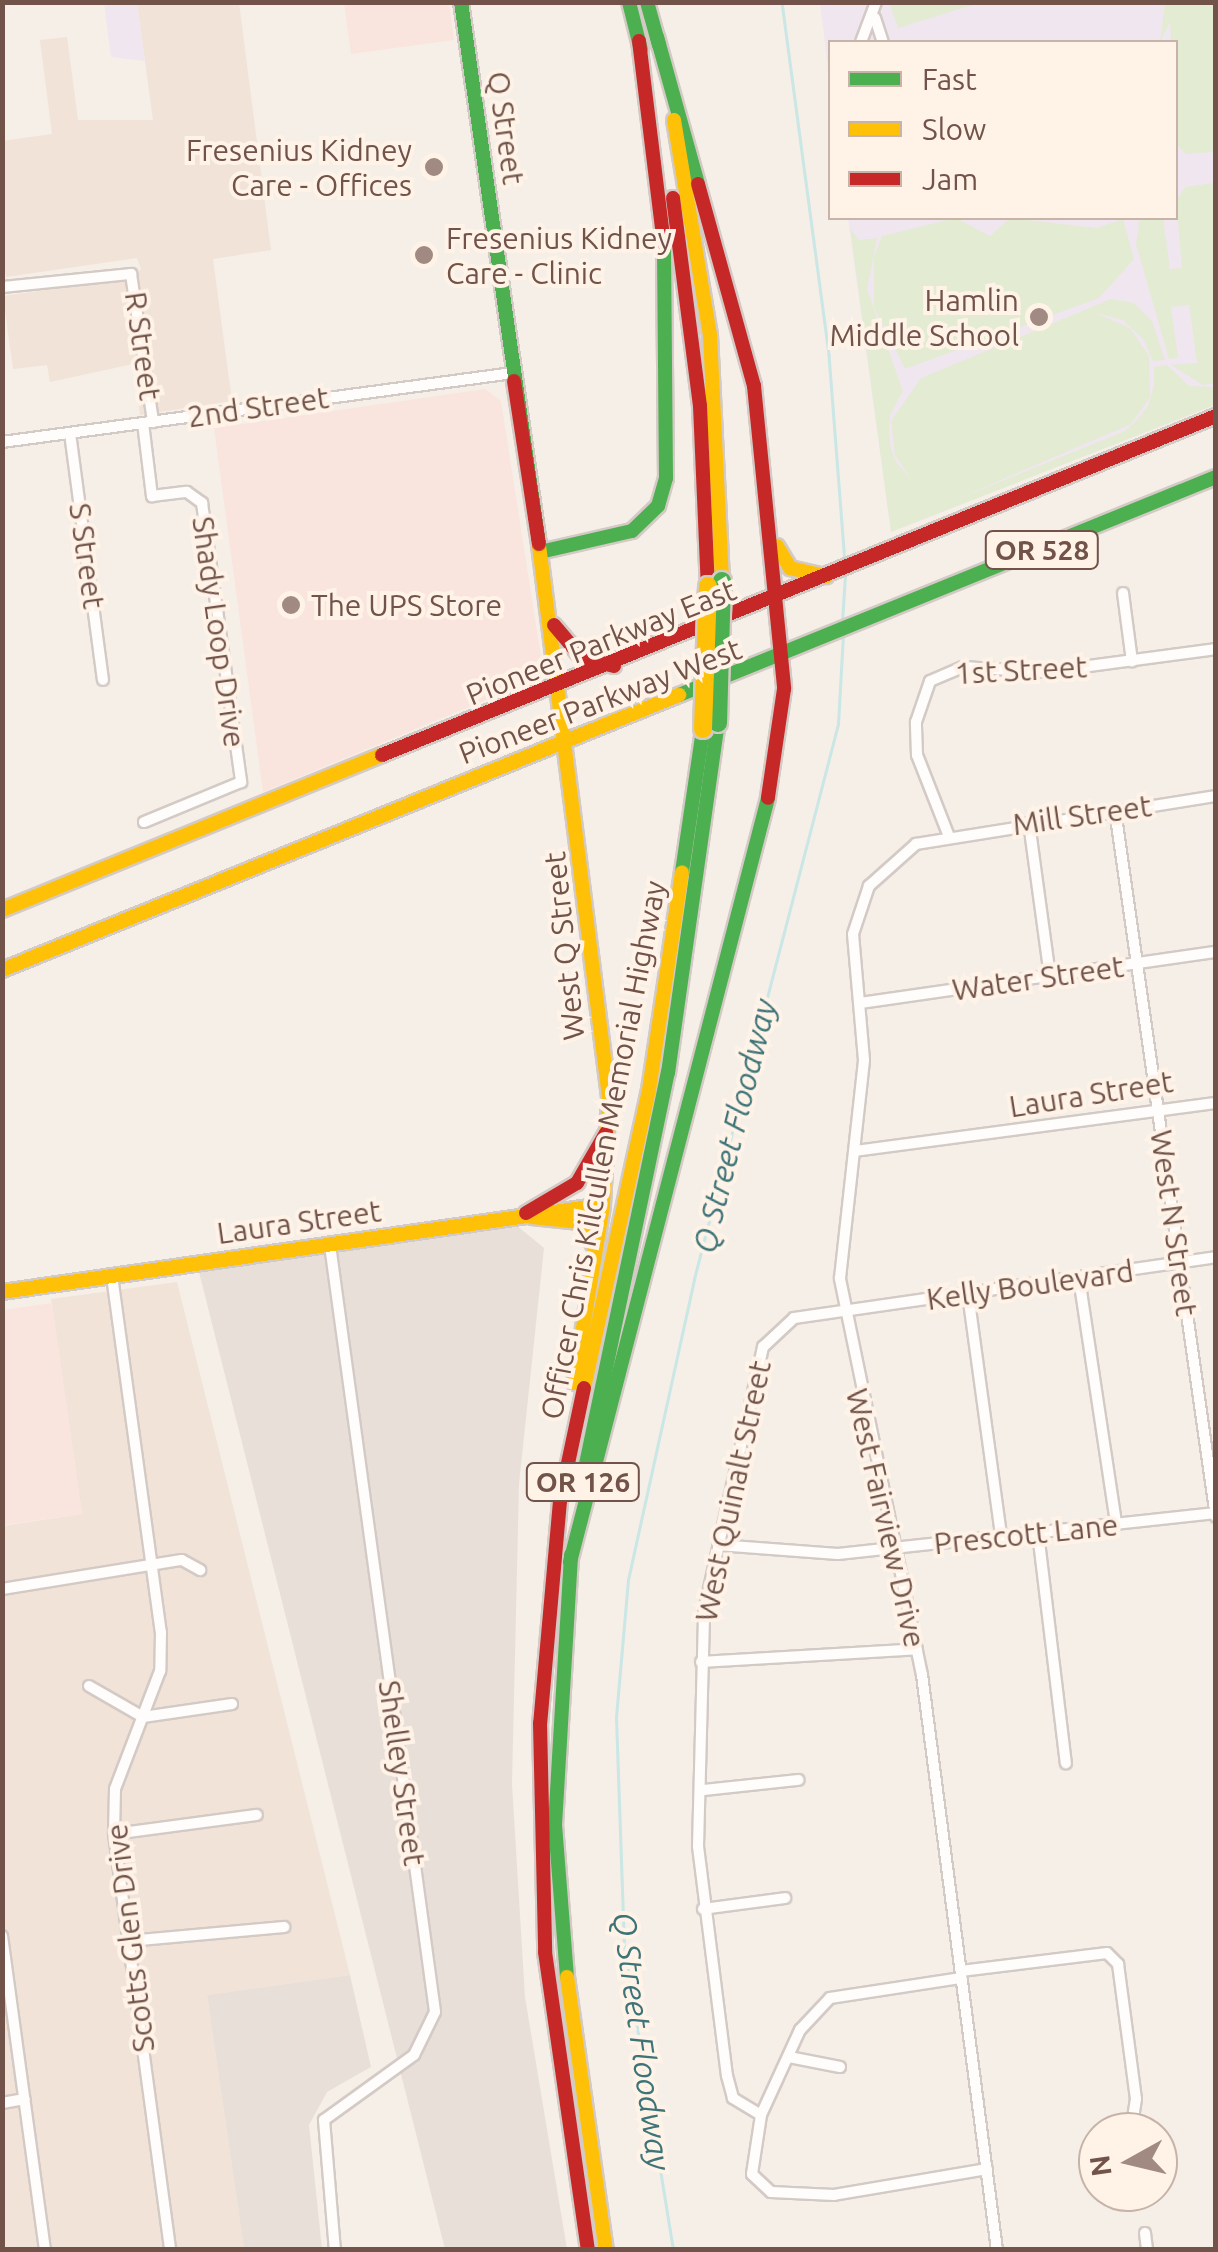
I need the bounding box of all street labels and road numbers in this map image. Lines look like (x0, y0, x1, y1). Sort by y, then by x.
street label: Q Street (480, 69, 532, 187)
street label: R Street (118, 289, 168, 403)
street label: 2nd Street (185, 379, 331, 435)
street label: S Street (62, 501, 112, 611)
street label: Shady Loop Drive (185, 514, 253, 750)
road number: OR 528 (984, 527, 1100, 573)
street label: Pioneer Parkway East (461, 571, 741, 713)
street label: Pioneer Parkway West (454, 631, 746, 771)
street label: 1st Street (954, 649, 1088, 691)
street label: Mill Street (1010, 787, 1154, 843)
street label: West Q Street (536, 850, 592, 1042)
street label: Officer Chris Kilcullen Memorial Highway (533, 878, 673, 1422)
street label: Water Street (950, 948, 1126, 1008)
street label: Laura Street (1007, 1063, 1175, 1125)
street label: West N Street (1143, 1128, 1205, 1318)
street label: Laura Street (215, 1193, 383, 1251)
street label: Kelly Boulevard (924, 1253, 1136, 1317)
street label: West Quinalt Street (688, 1357, 778, 1625)
street label: West Fairview Drive (839, 1385, 933, 1651)
road number: OR 126 (526, 1459, 640, 1505)
street label: Prescott Lane (932, 1506, 1120, 1562)
street label: Shelley Street (371, 1678, 433, 1868)
street label: Scotts Glen Drive (98, 1822, 162, 2054)

